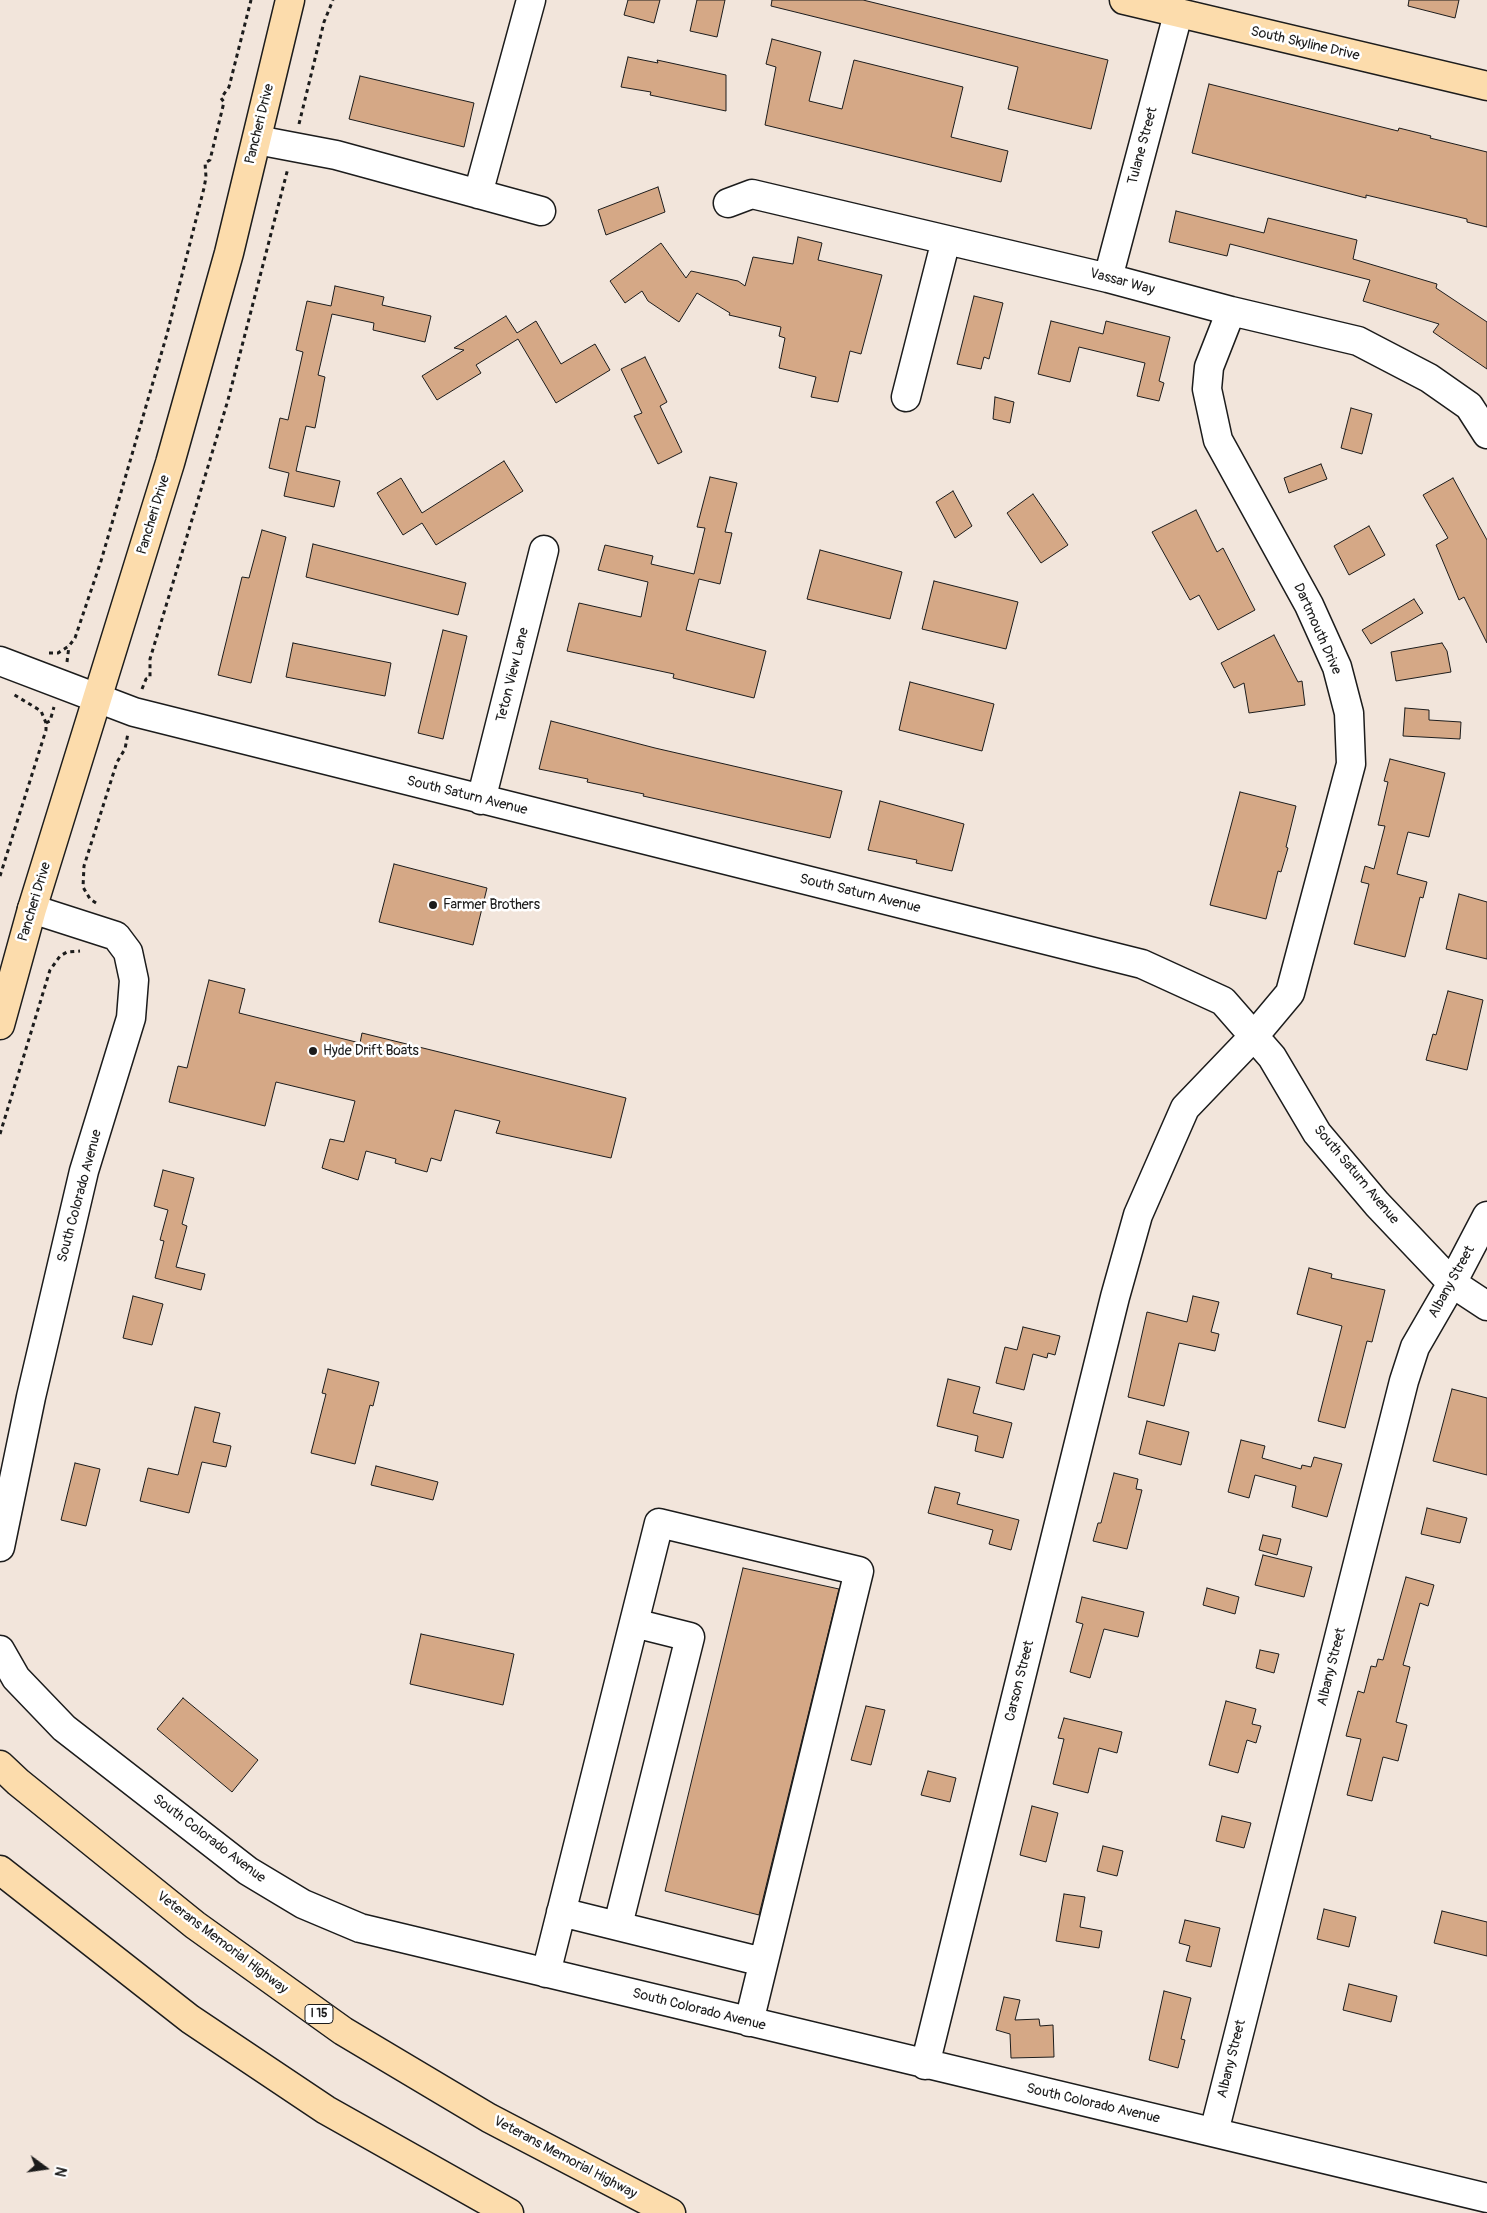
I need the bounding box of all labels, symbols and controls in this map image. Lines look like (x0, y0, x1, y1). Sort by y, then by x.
street label: South Skyline Drive (1249, 23, 1361, 65)
street label: Pancheri Drive (242, 82, 278, 166)
street label: Tulane Street (1125, 105, 1161, 187)
street label: Vassar Way (1088, 265, 1156, 299)
street label: Pancheri Drive (134, 473, 174, 557)
street label: Dartmouth Drive (1289, 581, 1345, 677)
street label: Teton View Lane (493, 626, 533, 724)
street label: South Saturn Avenue (405, 773, 529, 819)
street label: Pancheri Drive (15, 860, 55, 944)
street label: South Saturn Avenue (798, 871, 922, 917)
place label: Farmer Brothers (443, 897, 540, 913)
marker: Farmer Brothers (427, 899, 439, 911)
place label: Hyde Drift Boats (323, 1043, 419, 1059)
marker: Hyde Drift Boats (307, 1045, 319, 1057)
street label: South Saturn Avenue (1310, 1122, 1402, 1228)
street label: South Colorado Avenue (54, 1128, 106, 1264)
street label: Albany Street (1425, 1243, 1479, 1321)
street label: Albany Street (1314, 1626, 1350, 1708)
street label: Carson Street (1002, 1639, 1038, 1723)
street label: South Colorado Avenue (149, 1791, 269, 1887)
street label: Veterans Memorial Highway (153, 1888, 291, 1998)
street label: South Colorado Avenue (631, 1985, 767, 2035)
road number: I 15 (305, 2005, 333, 2024)
street label: Albany Street (1214, 2018, 1250, 2100)
street label: South Colorado Avenue (1025, 2080, 1161, 2128)
street label: Veterans Memorial Highway (490, 2113, 640, 2203)
north arrow (20, 2143, 70, 2193)
text: N (51, 2165, 69, 2178)

